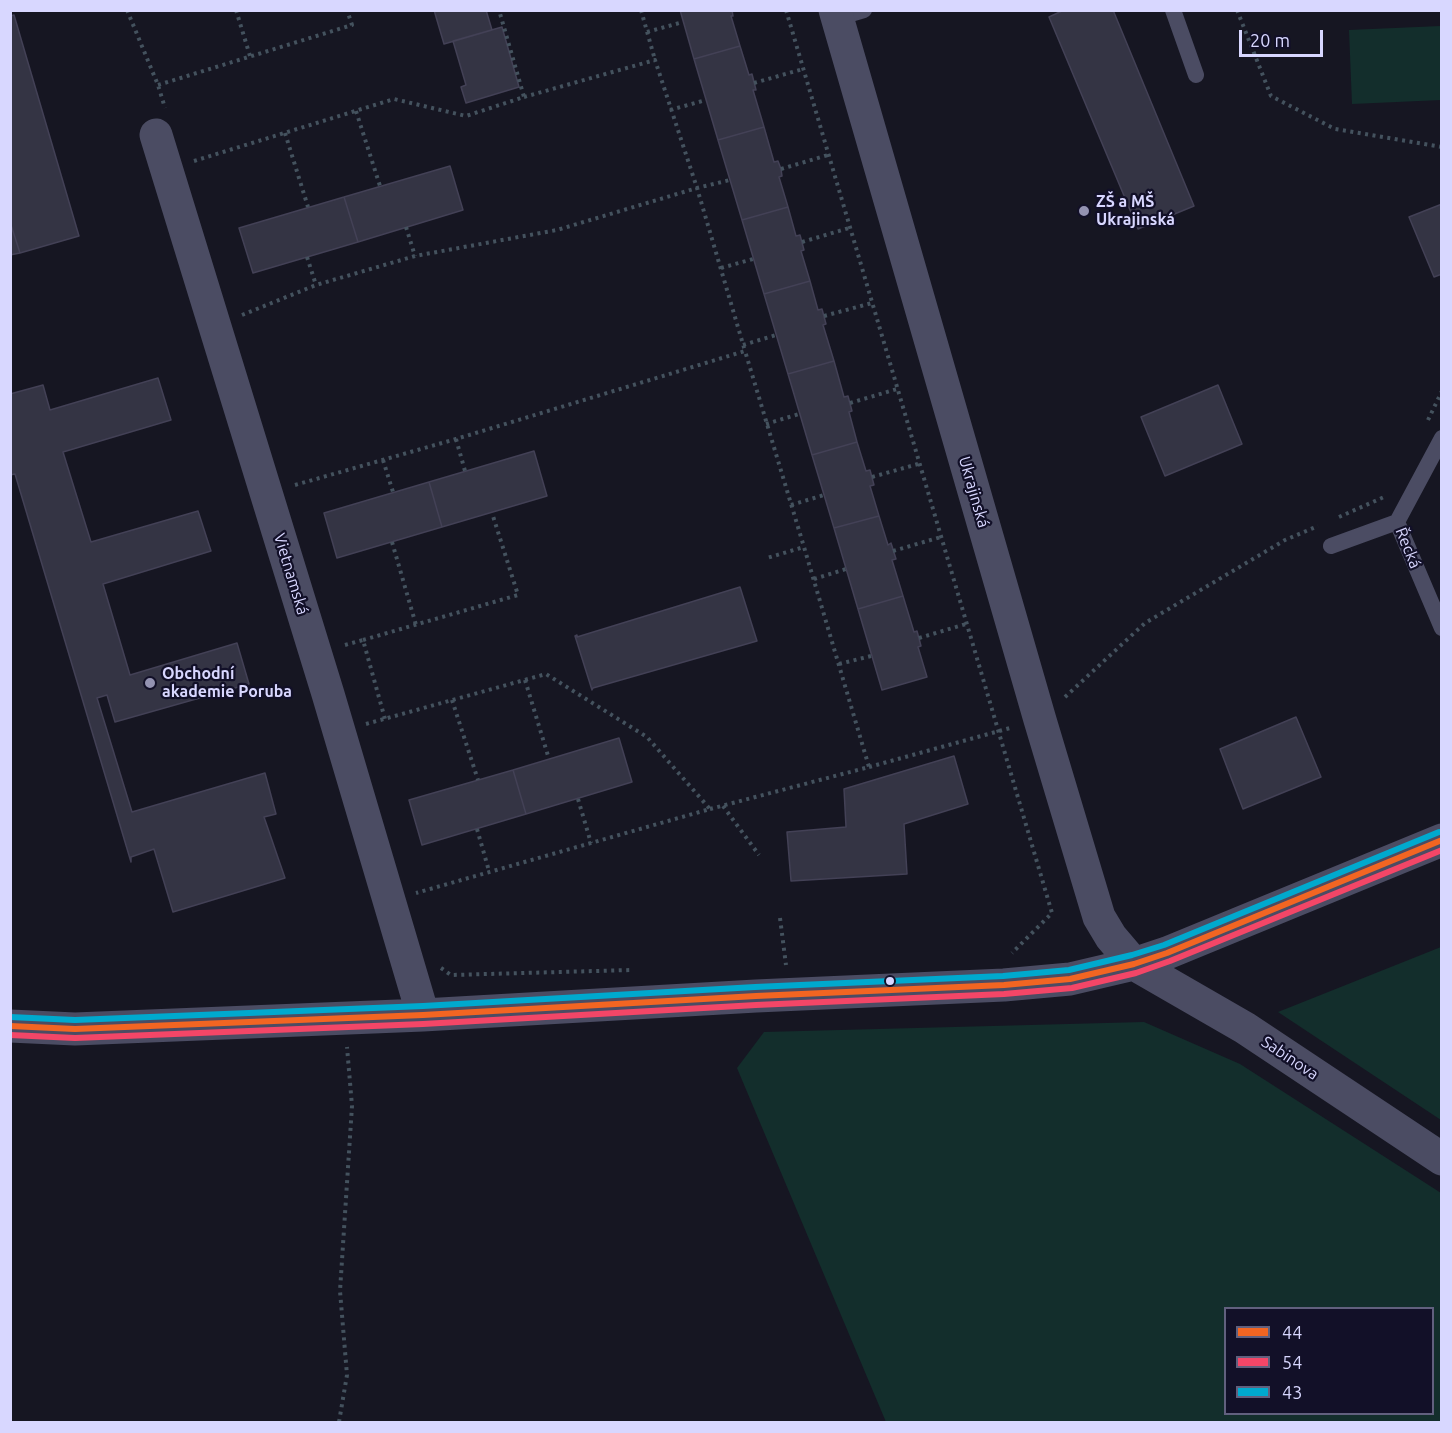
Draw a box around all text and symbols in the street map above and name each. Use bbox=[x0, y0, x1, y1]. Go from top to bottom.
scale bar bbox=[1242, 18, 1326, 56]
text: 20 m bbox=[1250, 30, 1290, 50]
place label: ZŠ a MŠ Ukrajinská bbox=[1096, 192, 1175, 230]
marker: ZŠ a MŠ Ukrajinská bbox=[1077, 204, 1091, 218]
street label: Ukrajinská bbox=[955, 454, 993, 530]
street label: Řecká bbox=[1391, 525, 1425, 571]
street label: Vietnamská bbox=[270, 531, 312, 617]
place label: Obchodní akademie Poruba bbox=[162, 664, 292, 702]
marker: Obchodní akademie Poruba bbox=[143, 676, 157, 690]
unlabelled marker bbox=[884, 975, 896, 987]
street label: Sabinova bbox=[1258, 1032, 1322, 1084]
legend bbox=[1224, 1307, 1434, 1415]
text: 44 bbox=[1282, 1322, 1302, 1342]
text: 54 bbox=[1282, 1352, 1302, 1372]
text: 43 bbox=[1282, 1382, 1302, 1402]

